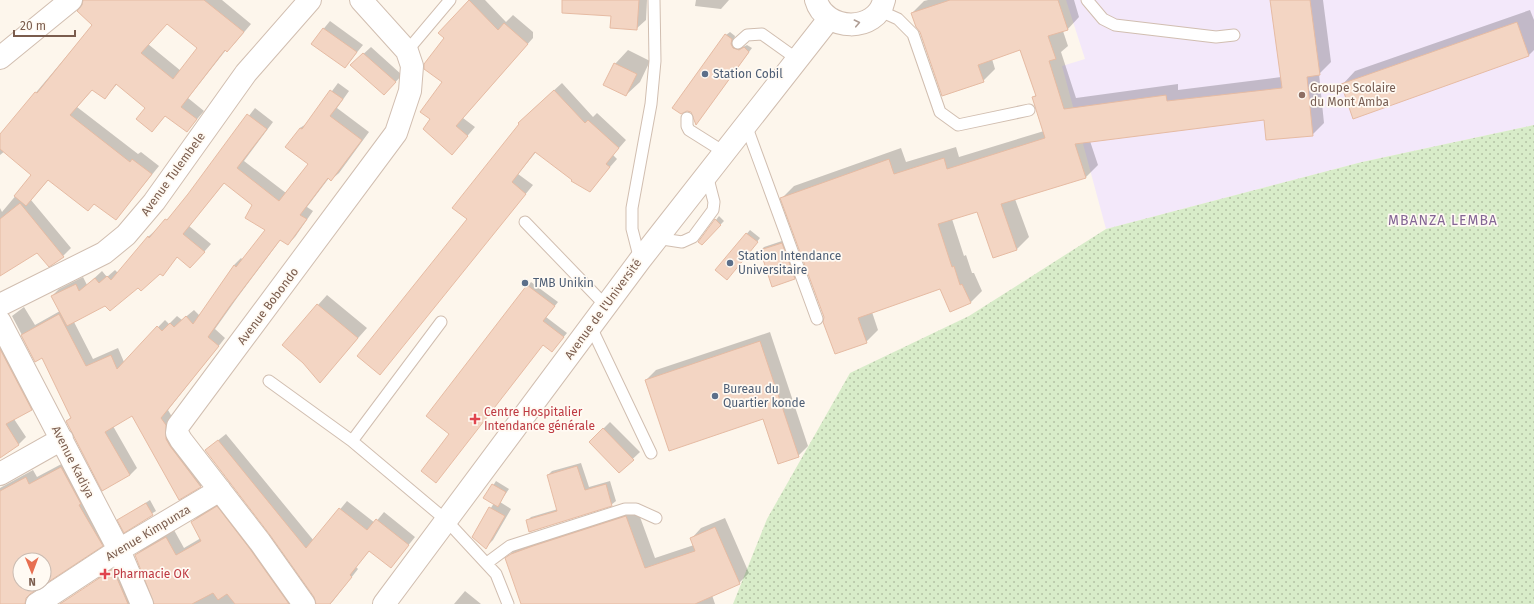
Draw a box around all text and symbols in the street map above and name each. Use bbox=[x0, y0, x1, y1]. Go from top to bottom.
scale bar bbox=[14, 12, 75, 38]
text: 20 m bbox=[20, 19, 46, 33]
one-way arrow bbox=[854, 20, 860, 28]
place label: Station Cobil bbox=[713, 67, 783, 81]
marker: Station Cobil bbox=[700, 69, 710, 79]
place label: Groupe Scolaire du Mont Amba bbox=[1310, 81, 1396, 109]
marker: Groupe Scolaire du Mont Amba bbox=[1297, 90, 1307, 100]
street label: Avenue Tulembele bbox=[138, 130, 208, 218]
district label: MBANZA LEMBA bbox=[1388, 212, 1498, 229]
place label: Station Intendance Universitaire bbox=[738, 249, 841, 277]
street label: Avenue de l'Université bbox=[562, 256, 644, 362]
marker: Station Intendance Universitaire bbox=[725, 258, 735, 268]
street label: Avenue Bobondo bbox=[235, 265, 301, 347]
place label: TMB Unikin bbox=[533, 276, 594, 290]
marker: TMB Unikin bbox=[520, 278, 530, 288]
place label: Bureau du Quartier konde bbox=[723, 382, 805, 410]
marker: Bureau du Quartier konde bbox=[710, 391, 720, 401]
place label: Centre Hospitalier Intendance générale bbox=[484, 405, 595, 433]
marker: Centre Hospitalier Intendance générale bbox=[469, 413, 481, 425]
street label: Avenue Kadiya bbox=[49, 423, 97, 501]
street label: Avenue Kimpunza bbox=[103, 502, 193, 564]
north arrow bbox=[12, 552, 52, 592]
place label: Pharmacie OK bbox=[113, 567, 190, 581]
marker: Pharmacie OK bbox=[100, 569, 110, 579]
text: N bbox=[28, 575, 36, 588]

